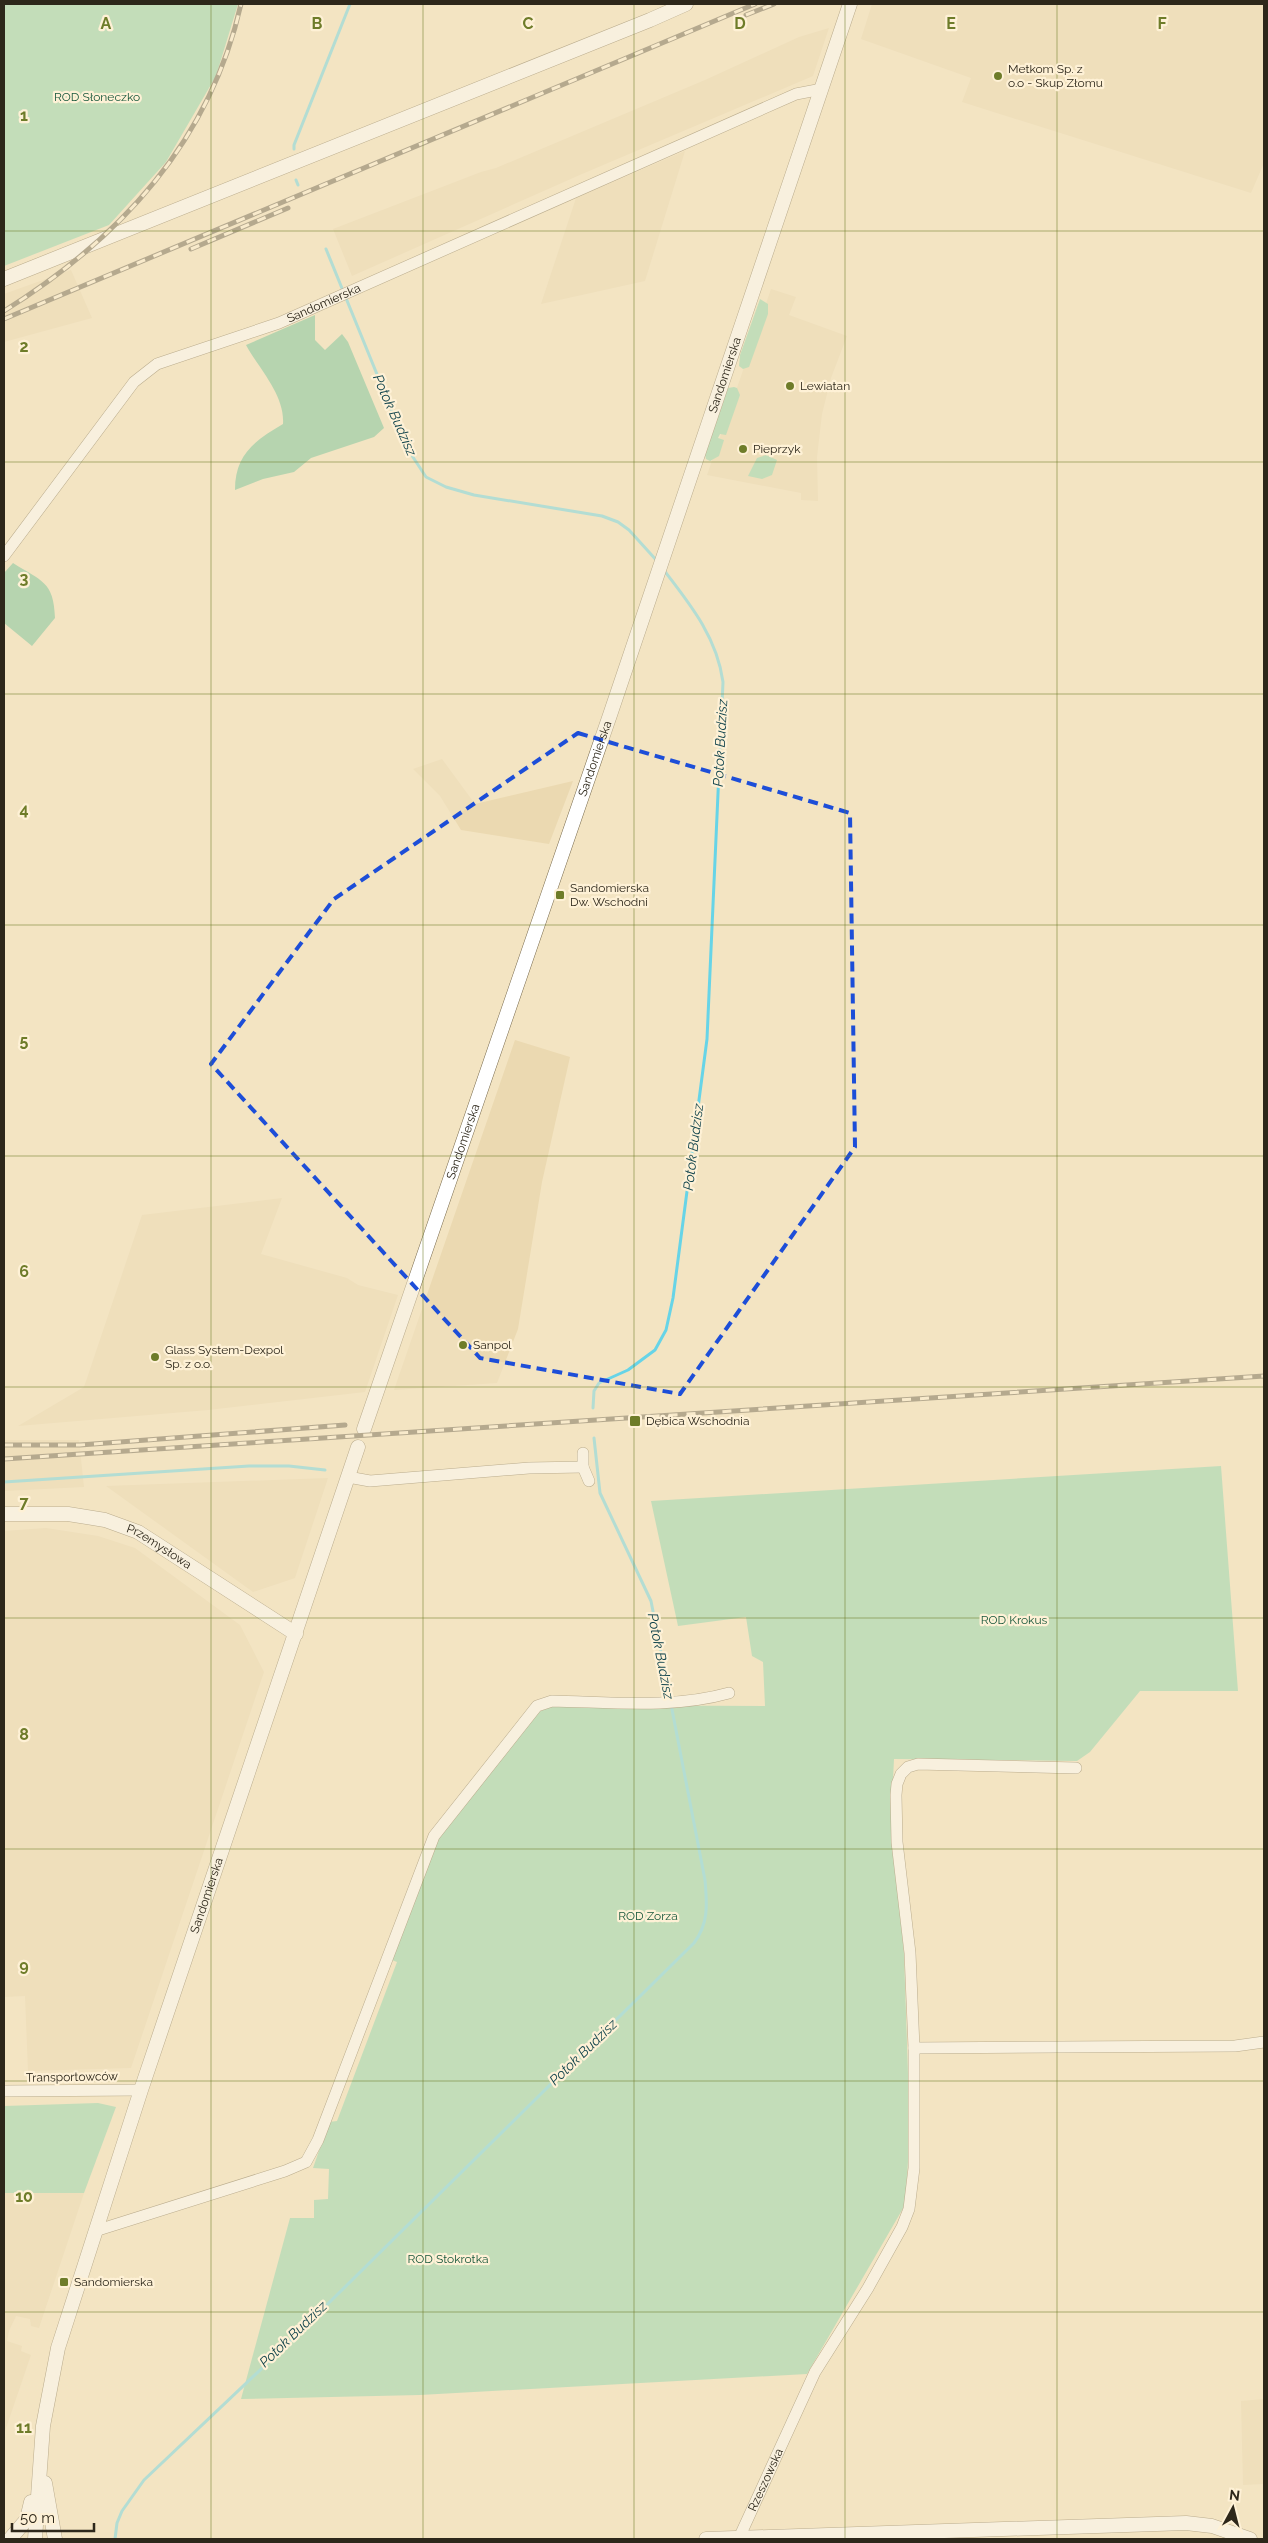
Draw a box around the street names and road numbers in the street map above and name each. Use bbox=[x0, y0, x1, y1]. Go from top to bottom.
street label: Sandomierska bbox=[285, 281, 363, 326]
street label: Sandomierska bbox=[705, 335, 744, 415]
street label: Sandomierska bbox=[575, 719, 614, 798]
street label: Sandomierska bbox=[444, 1102, 483, 1181]
street label: Przemysłowa bbox=[125, 1521, 194, 1572]
street label: Sandomierska bbox=[187, 1856, 226, 1935]
street label: Transportowców bbox=[26, 2069, 118, 2085]
street label: Rzeszowska bbox=[745, 2446, 786, 2513]

